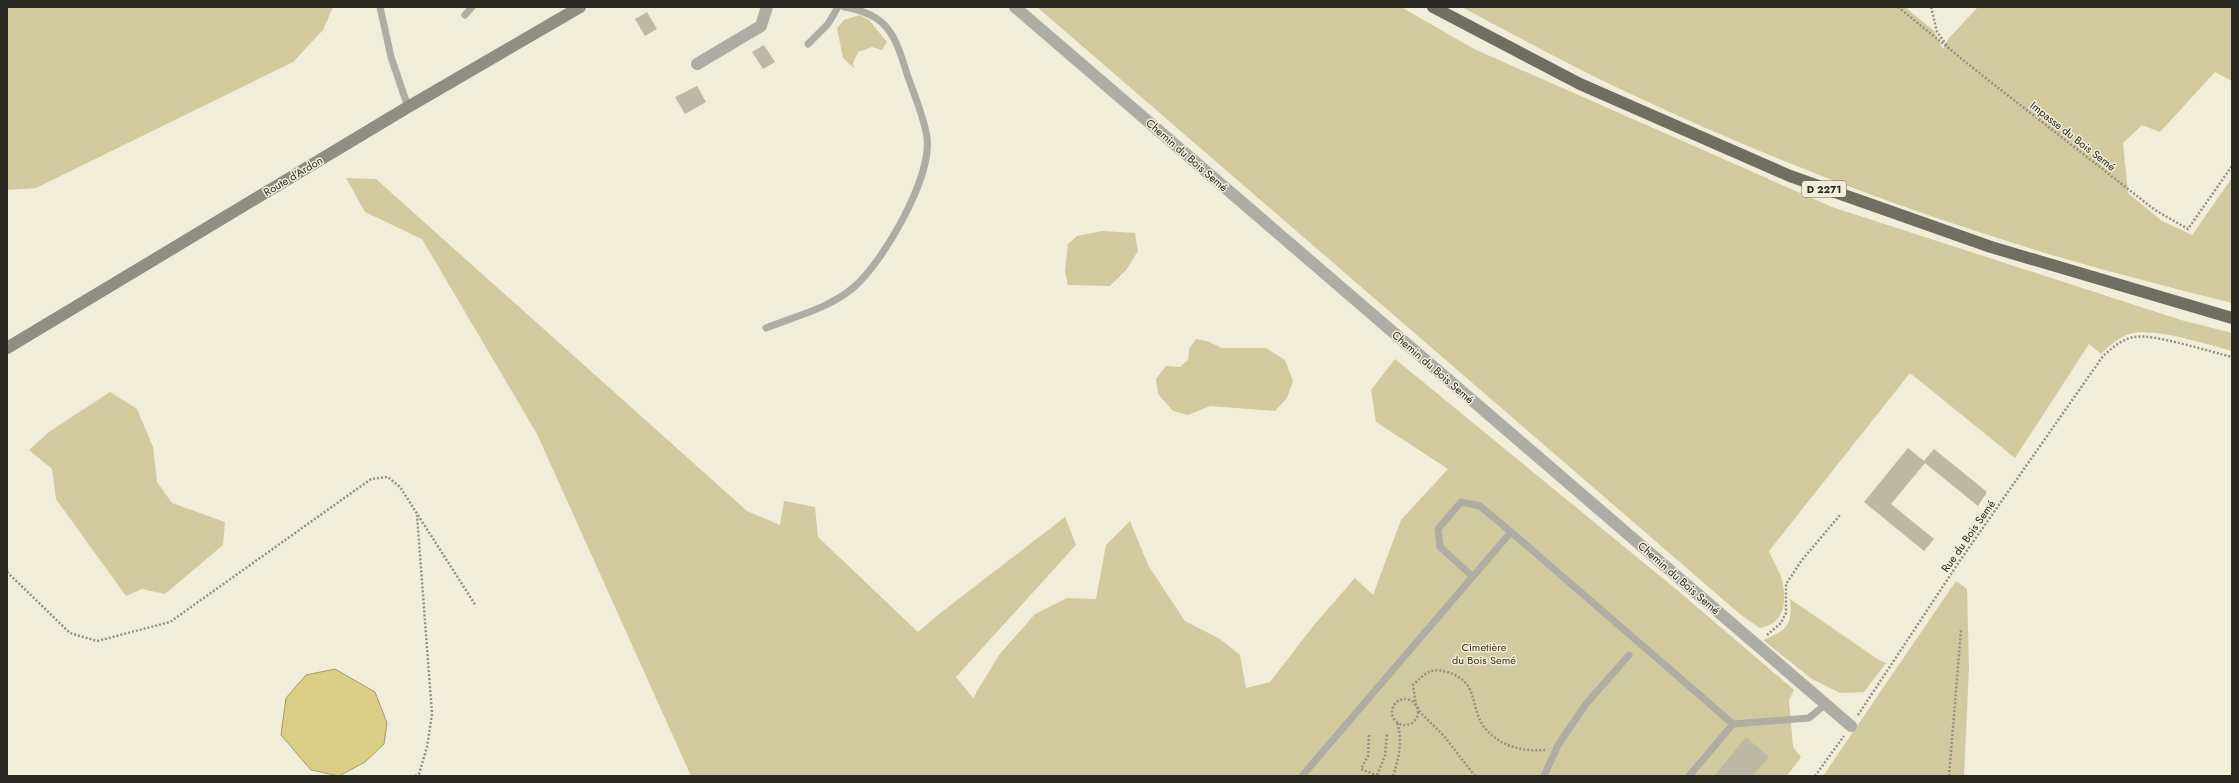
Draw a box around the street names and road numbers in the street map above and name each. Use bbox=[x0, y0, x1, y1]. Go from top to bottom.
street label: Impasse du Bois Semé bbox=[2027, 97, 2119, 175]
street label: Chemin du Bois Semé bbox=[1143, 115, 1232, 195]
street label: Route d'Ardon bbox=[260, 152, 326, 200]
road number: D 2271 bbox=[1802, 181, 1846, 197]
street label: Chemin du Bois Semé bbox=[1389, 327, 1478, 407]
street label: Rue du Bois Semé bbox=[1937, 496, 1999, 575]
street label: Chemin du Bois Semé bbox=[1635, 538, 1724, 618]

